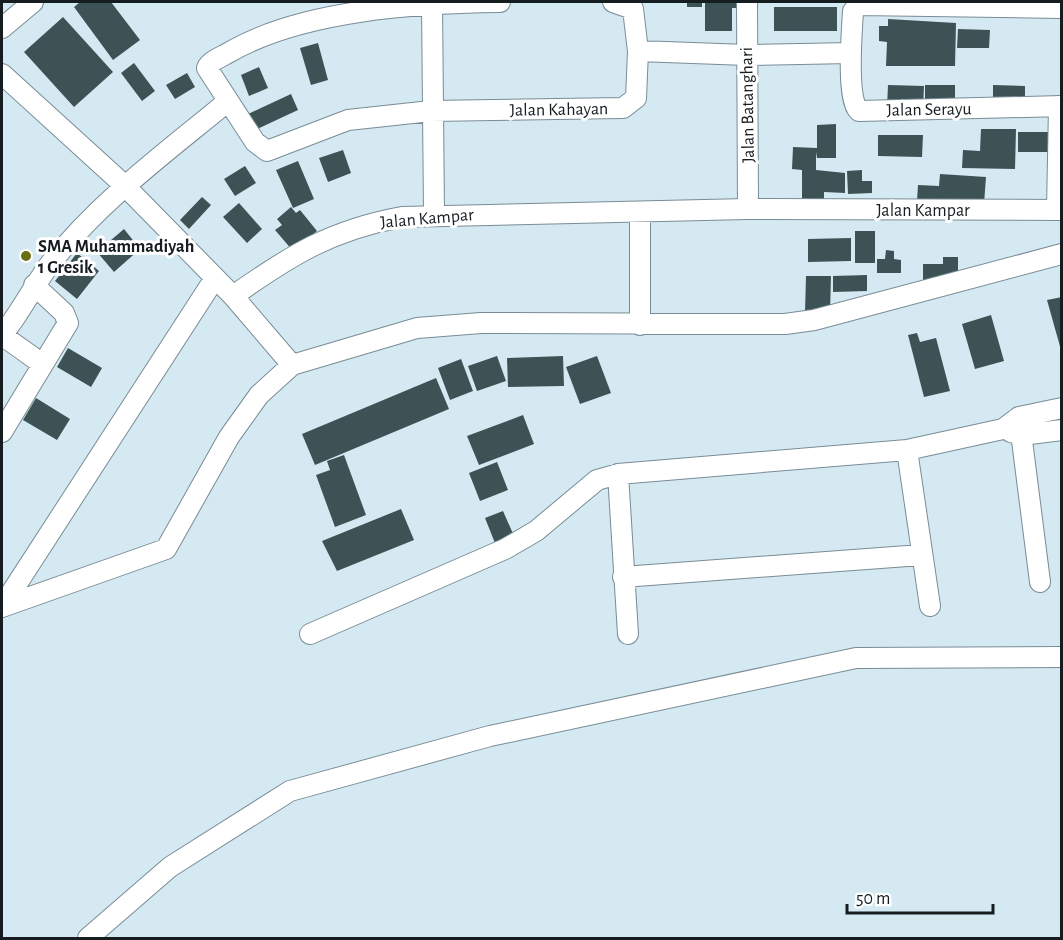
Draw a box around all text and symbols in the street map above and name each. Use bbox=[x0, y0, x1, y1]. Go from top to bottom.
street label: Jalan Batanghari bbox=[738, 47, 758, 163]
street label: Jalan Kahayan bbox=[510, 100, 608, 120]
street label: Jalan Serayu bbox=[886, 100, 972, 120]
street label: Jalan Kampar bbox=[876, 202, 970, 220]
street label: Jalan Kampar bbox=[380, 206, 475, 232]
place label: SMA Muhammadiyah 1 Gresik bbox=[38, 238, 194, 277]
marker: SMA Muhammadiyah 1 Gresik bbox=[19, 249, 33, 263]
scale bar bbox=[847, 877, 992, 915]
text: 50 m bbox=[856, 890, 890, 908]

